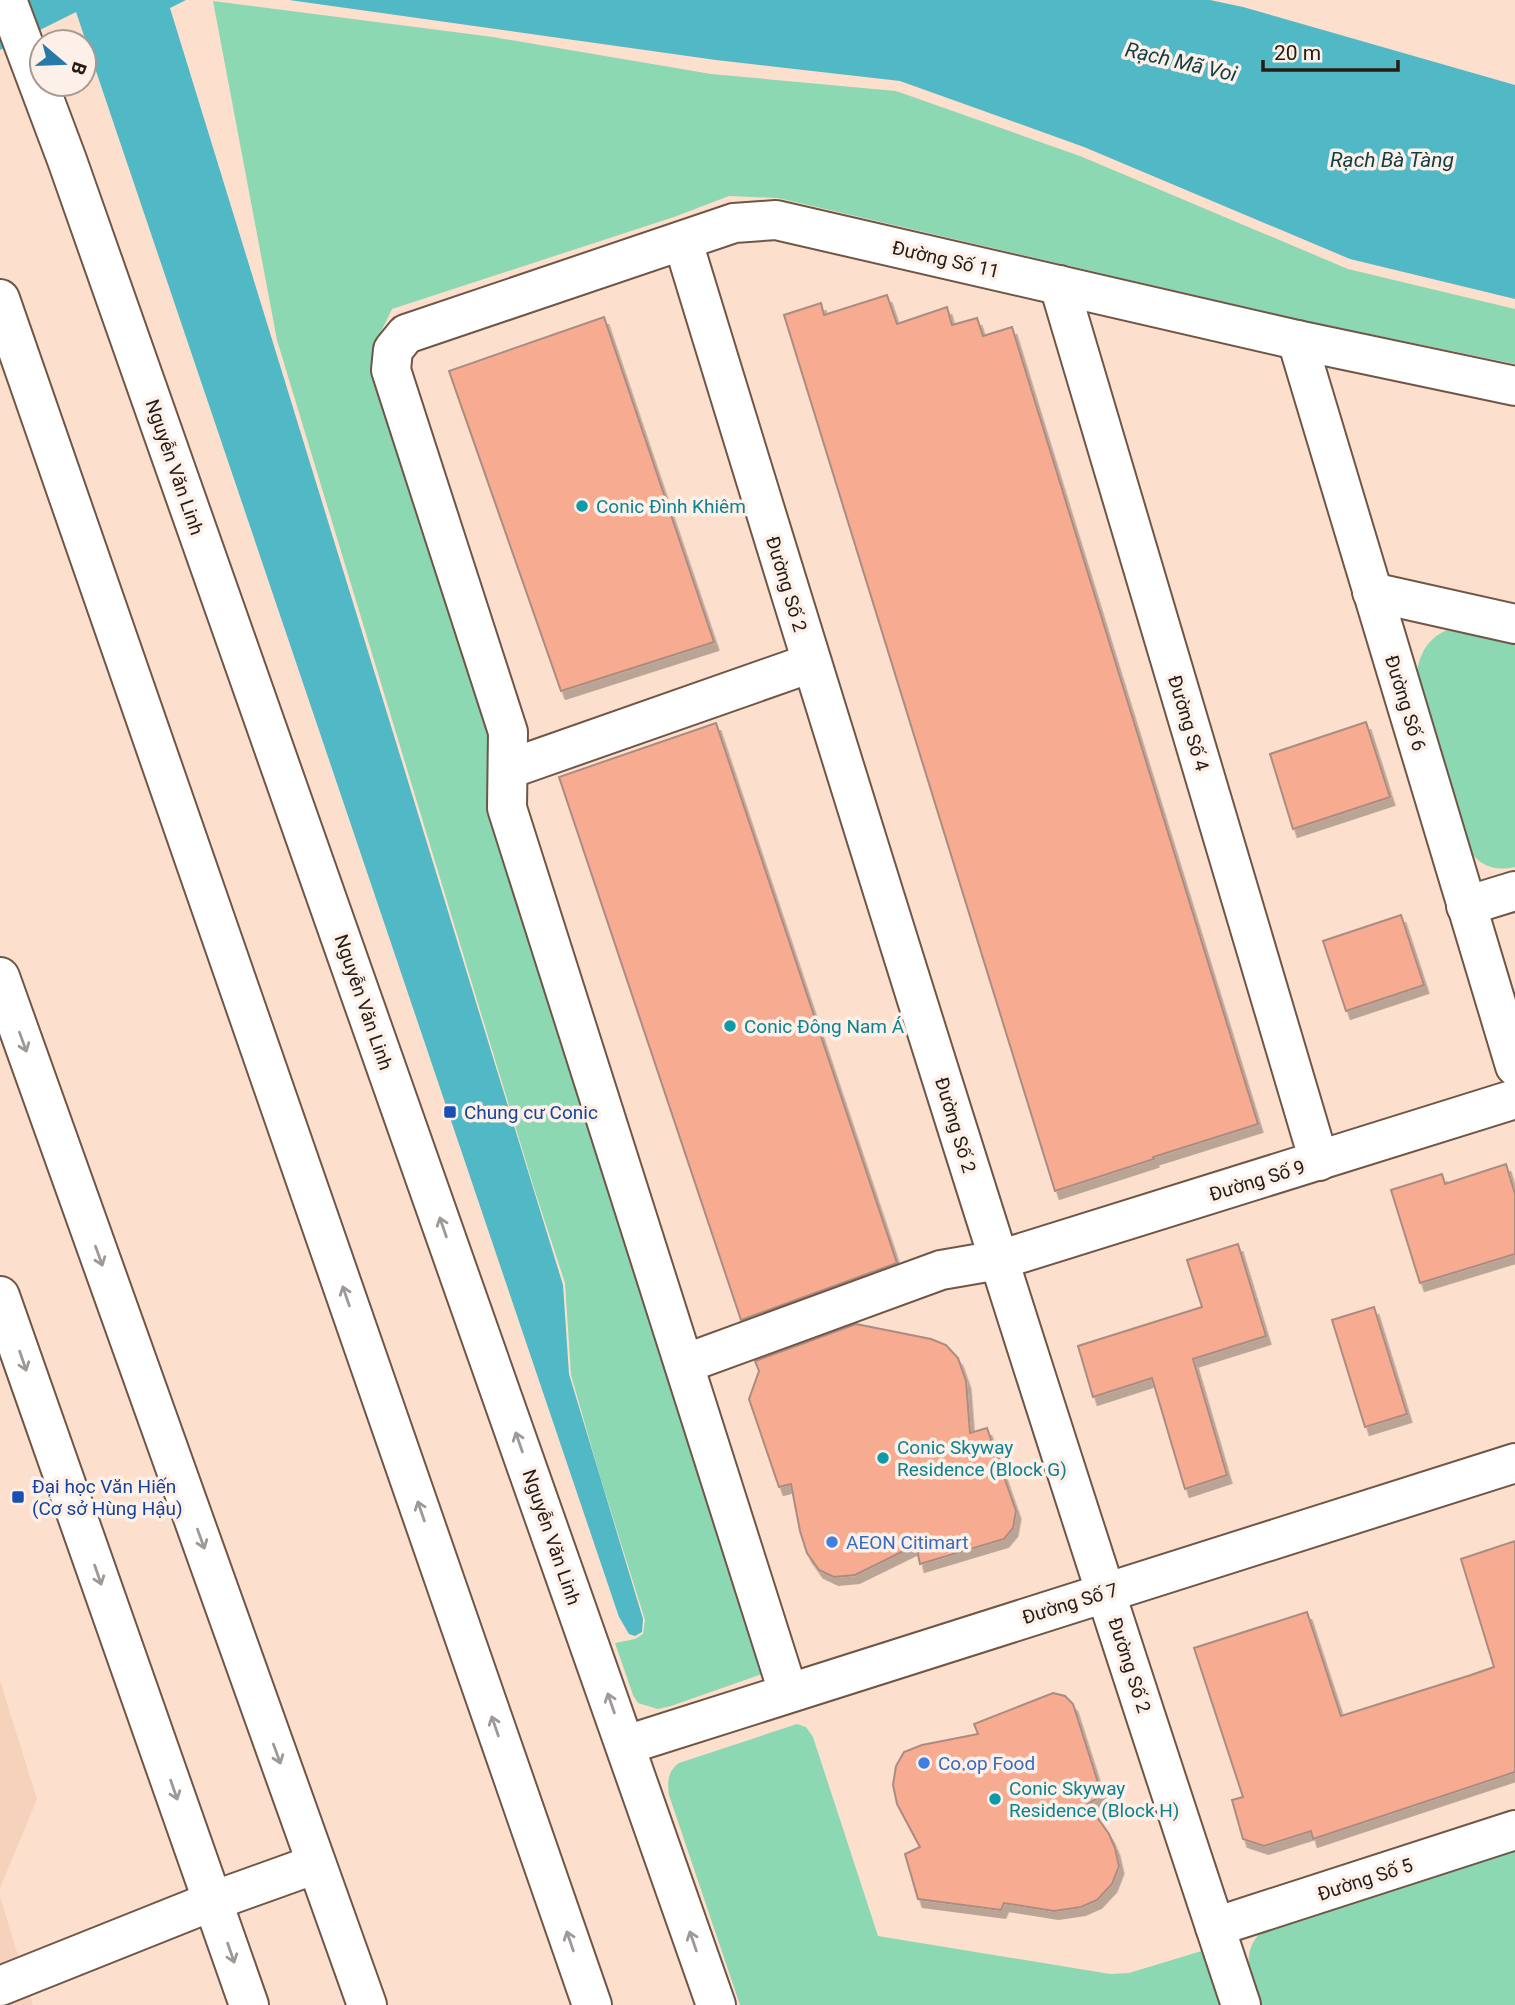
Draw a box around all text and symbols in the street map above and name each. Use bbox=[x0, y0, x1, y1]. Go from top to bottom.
north arrow bbox=[28, 28, 98, 98]
scale bar bbox=[1263, 28, 1398, 72]
water label: Rạch Mã Voi bbox=[1123, 38, 1239, 86]
text: 20 m bbox=[1274, 41, 1321, 65]
text: B bbox=[66, 59, 91, 78]
water label: Rạch Bà Tàng bbox=[1330, 148, 1454, 172]
street label: Đường Số 11 bbox=[890, 236, 1002, 283]
street label: Nguyễn Văn Linh bbox=[141, 396, 208, 538]
place label: Conic Đình Khiêm bbox=[596, 495, 746, 518]
marker: Conic Đình Khiêm bbox=[574, 498, 590, 514]
street label: Đường Số 2 bbox=[761, 534, 812, 635]
street label: Đường Số 6 bbox=[1380, 653, 1431, 754]
street label: Đường Số 4 bbox=[1163, 673, 1214, 774]
street label: Nguyễn Văn Linh bbox=[330, 931, 397, 1073]
place label: Conic Đông Nam Á bbox=[744, 1015, 905, 1038]
marker: Conic Đông Nam Á bbox=[722, 1018, 738, 1034]
one-way arrow bbox=[18, 1030, 30, 1052]
street label: Đường Số 2 bbox=[930, 1075, 981, 1176]
place label: Chung cư Conic bbox=[464, 1101, 598, 1124]
marker: Chung cư Conic bbox=[442, 1104, 458, 1120]
street label: Đường Số 9 bbox=[1207, 1155, 1308, 1206]
one-way arrow bbox=[436, 1217, 448, 1239]
one-way arrow bbox=[94, 1244, 106, 1266]
one-way arrow bbox=[339, 1285, 351, 1307]
one-way arrow bbox=[18, 1349, 30, 1371]
one-way arrow bbox=[512, 1431, 524, 1453]
place label: Conic Skyway Residence (Block G) bbox=[897, 1436, 1067, 1481]
marker: Conic Skyway Residence (Block G) bbox=[875, 1450, 891, 1466]
street label: Nguyễn Văn Linh bbox=[518, 1466, 585, 1608]
place label: Đại học Văn Hiến (Cơ sở Hùng Hậu) bbox=[32, 1475, 183, 1520]
marker: Đại học Văn Hiến (Cơ sở Hùng Hậu) bbox=[10, 1489, 26, 1505]
one-way arrow bbox=[414, 1500, 426, 1522]
one-way arrow bbox=[195, 1528, 208, 1550]
place label: AEON Citimart bbox=[846, 1531, 968, 1554]
marker: AEON Citimart bbox=[824, 1534, 840, 1550]
one-way arrow bbox=[93, 1564, 105, 1586]
street label: Đường Số 7 bbox=[1020, 1578, 1121, 1629]
street label: Đường Số 2 bbox=[1103, 1615, 1156, 1716]
one-way arrow bbox=[604, 1692, 616, 1714]
one-way arrow bbox=[488, 1715, 500, 1737]
one-way arrow bbox=[272, 1742, 284, 1764]
place label: Co.op Food bbox=[938, 1752, 1035, 1775]
marker: Co.op Food bbox=[916, 1755, 932, 1771]
place label: Conic Skyway Residence (Block H) bbox=[1009, 1777, 1179, 1822]
one-way arrow bbox=[168, 1779, 181, 1801]
marker: Conic Skyway Residence (Block H) bbox=[987, 1791, 1003, 1807]
street label: Đường Số 5 bbox=[1315, 1853, 1416, 1906]
one-way arrow bbox=[563, 1930, 575, 1952]
one-way arrow bbox=[686, 1930, 699, 1952]
one-way arrow bbox=[226, 1941, 238, 1963]

